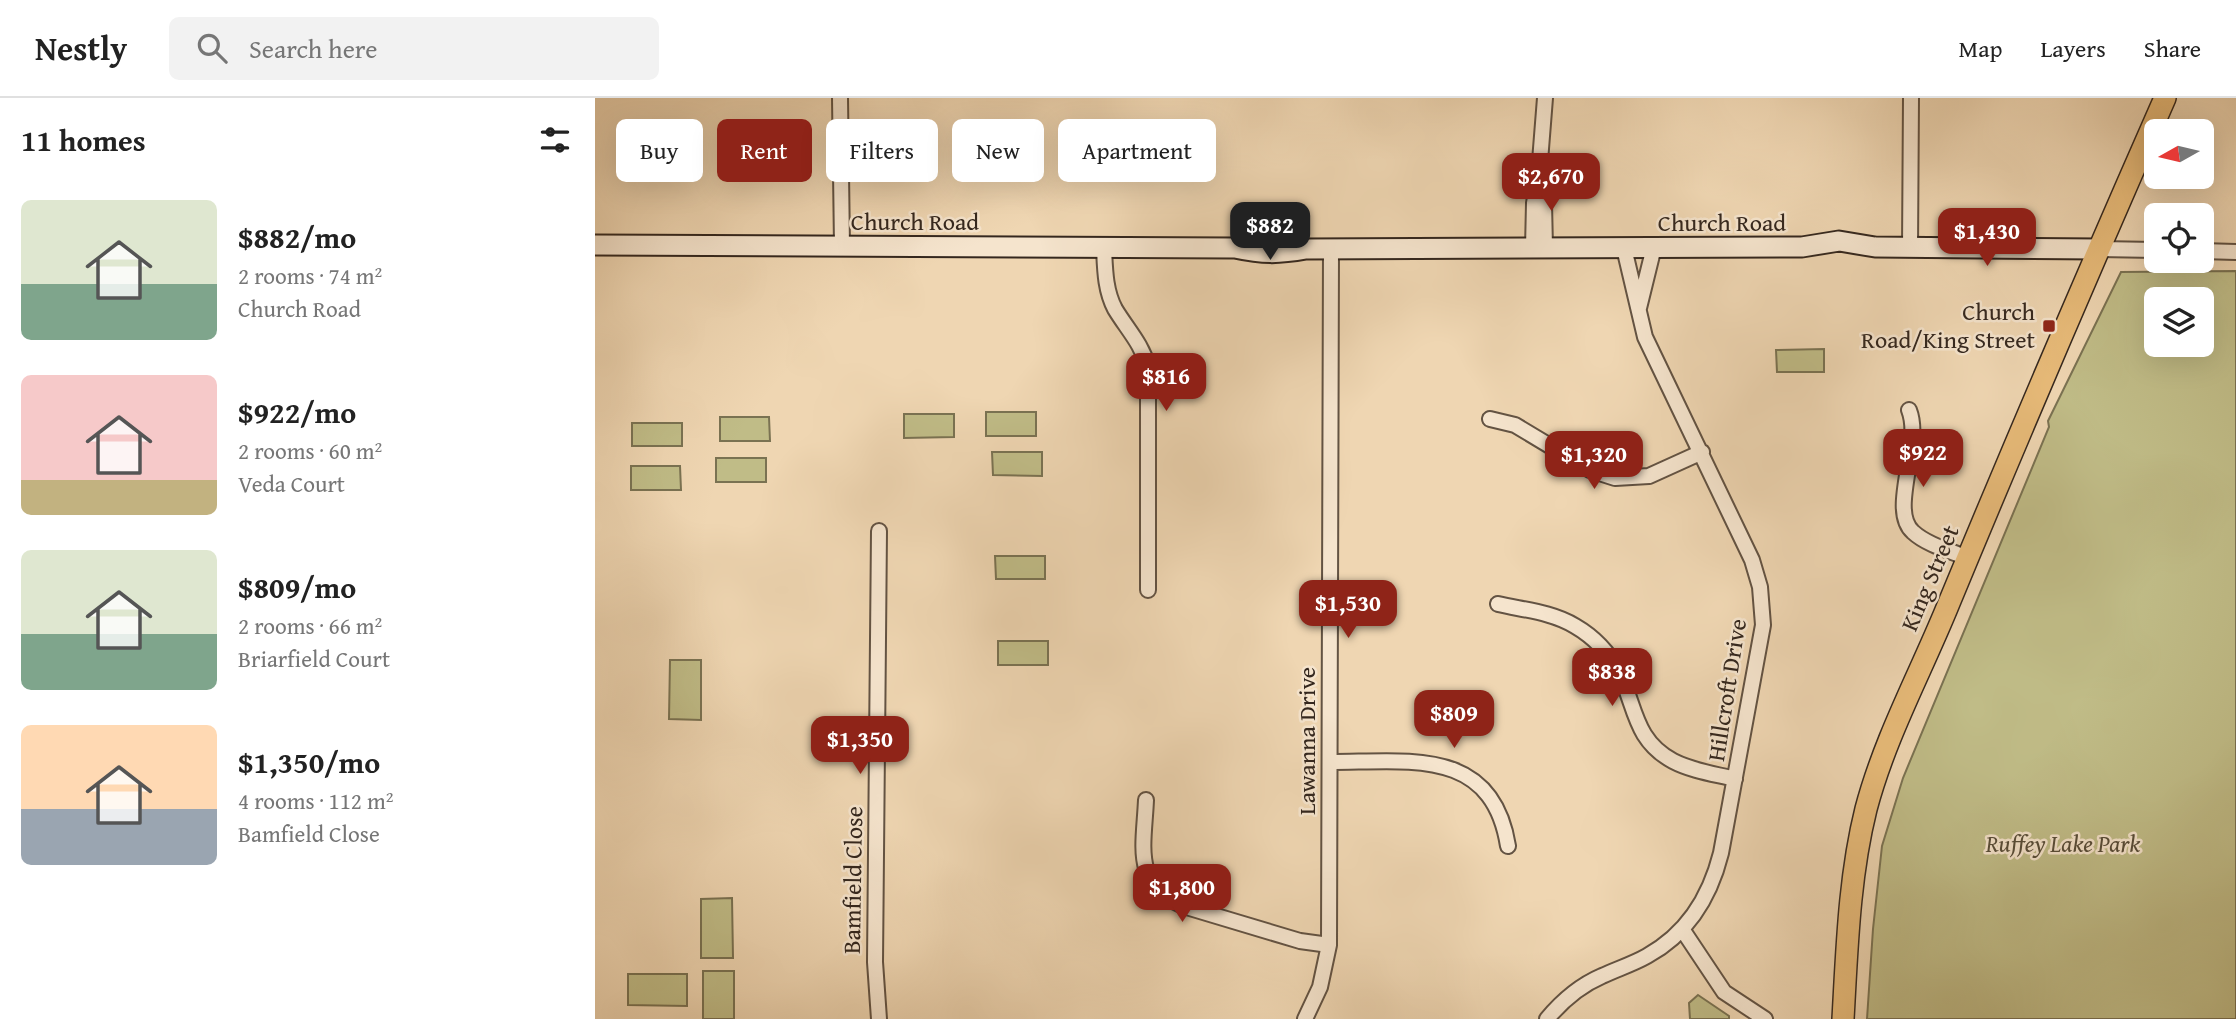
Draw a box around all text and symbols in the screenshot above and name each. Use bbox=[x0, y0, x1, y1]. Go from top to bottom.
search box bbox=[169, 17, 659, 80]
text: Nestly bbox=[35, 24, 127, 72]
icon: search bbox=[193, 29, 231, 67]
text: Search here bbox=[249, 29, 377, 68]
text: Map bbox=[1959, 31, 2002, 66]
text: Layers bbox=[2040, 31, 2106, 66]
text: Share bbox=[2144, 31, 2201, 66]
text: 11 homes bbox=[21, 118, 146, 162]
chip: Buy bbox=[616, 119, 703, 182]
chip: Rent bbox=[717, 119, 812, 182]
chip: Filters bbox=[826, 119, 938, 182]
chip: New bbox=[952, 119, 1044, 182]
chip: Apartment bbox=[1058, 119, 1216, 182]
north arrow bbox=[2144, 119, 2214, 189]
map controls bbox=[2144, 119, 2214, 357]
icon: filters bbox=[536, 121, 574, 159]
pin: $2,670 bbox=[1494, 153, 1608, 213]
text: $2,670 bbox=[1518, 159, 1584, 192]
pin: $882 bbox=[1229, 202, 1311, 262]
button: locate bbox=[2144, 203, 2214, 273]
street label: Church Road bbox=[851, 204, 979, 239]
street label: Church Road bbox=[1658, 205, 1786, 240]
text: $882 bbox=[1246, 208, 1294, 241]
pin: $1,430 bbox=[1930, 208, 2044, 268]
text: $1,430 bbox=[1954, 214, 2020, 247]
text: $882/mo bbox=[238, 215, 356, 259]
icon: home bbox=[77, 228, 161, 312]
text: 2 rooms · 74 m² bbox=[238, 259, 382, 292]
button: layers bbox=[2144, 287, 2214, 357]
text: Church Road bbox=[238, 292, 361, 325]
place label: Church Road/King Street bbox=[1861, 294, 2036, 357]
marker: Church Road/King Street bbox=[2041, 318, 2057, 334]
pin: $816 bbox=[1125, 354, 1207, 413]
text: $816 bbox=[1142, 359, 1190, 392]
text: $922/mo bbox=[238, 390, 356, 434]
icon: home bbox=[77, 403, 161, 487]
pin: $922 bbox=[1882, 430, 1964, 489]
pin: $1,320 bbox=[1537, 432, 1651, 491]
text: 2 rooms · 60 m² bbox=[238, 434, 382, 467]
text: $922 bbox=[1899, 435, 1947, 468]
text: $1,320 bbox=[1561, 437, 1627, 470]
text: Veda Court bbox=[238, 467, 345, 500]
street label: King Street bbox=[1891, 519, 1968, 636]
text: $809/mo bbox=[238, 565, 356, 609]
icon: home bbox=[77, 578, 161, 662]
pin: $1,530 bbox=[1291, 580, 1405, 640]
text: $1,530 bbox=[1315, 586, 1381, 619]
text: 2 rooms · 66 m² bbox=[238, 609, 382, 642]
street label: Hillcroft Drive bbox=[1698, 616, 1755, 764]
text: Briarfield Court bbox=[238, 642, 390, 675]
pin: $838 bbox=[1571, 648, 1653, 708]
text: $838 bbox=[1588, 654, 1636, 687]
street label: Lawanna Drive bbox=[1289, 667, 1324, 815]
pin: $809 bbox=[1413, 690, 1495, 750]
text: $809 bbox=[1430, 696, 1478, 729]
pin: $1,350 bbox=[803, 716, 917, 776]
text: $1,350 bbox=[827, 722, 893, 755]
text: $1,350/mo bbox=[238, 740, 380, 784]
icon: home bbox=[77, 753, 161, 837]
text: 4 rooms · 112 m² bbox=[238, 784, 393, 817]
street label: Bamfield Close bbox=[834, 806, 871, 954]
text: Bamfield Close bbox=[238, 817, 380, 850]
park label: Ruffey Lake Park bbox=[1985, 826, 2140, 861]
pin: $1,800 bbox=[1125, 864, 1239, 924]
text: $1,800 bbox=[1149, 870, 1215, 903]

